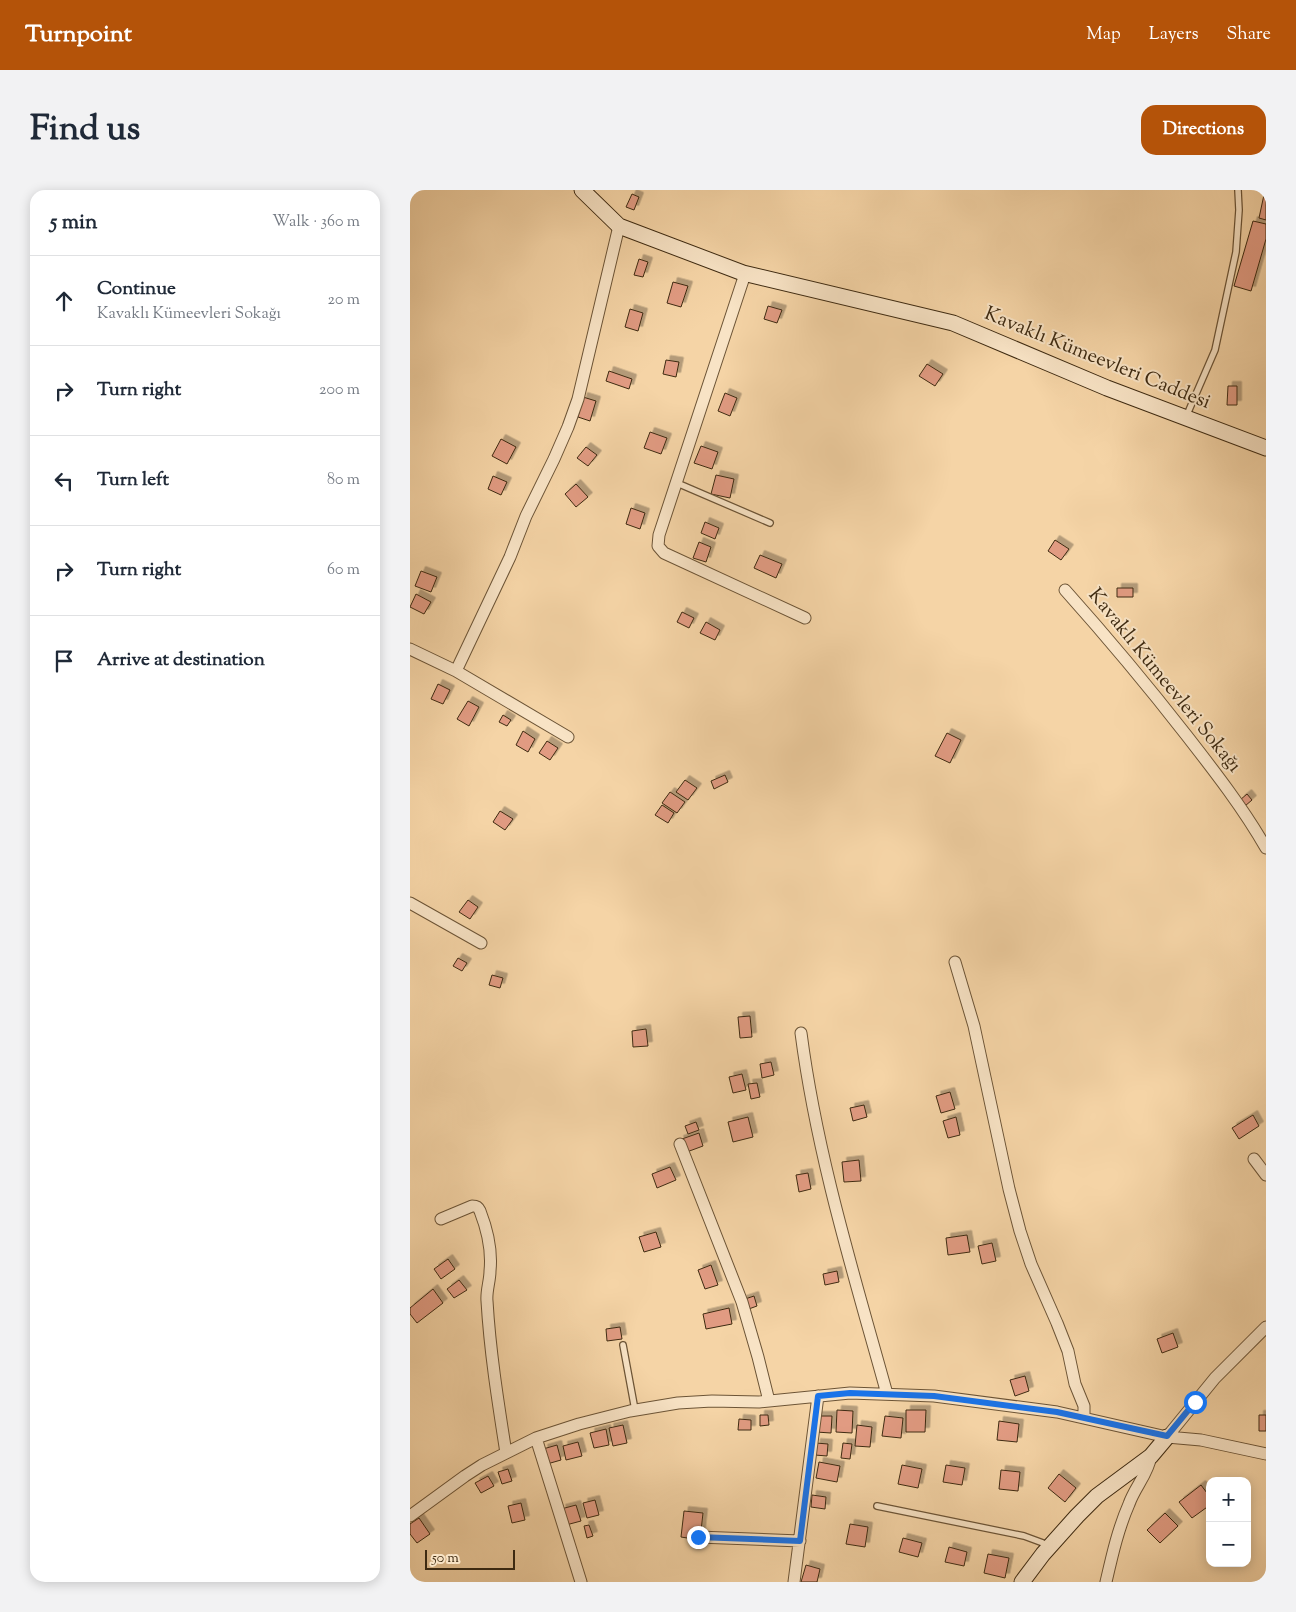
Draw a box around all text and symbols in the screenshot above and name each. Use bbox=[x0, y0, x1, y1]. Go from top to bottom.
text: Turnpoint bbox=[25, 18, 132, 52]
text: Map bbox=[1086, 22, 1121, 48]
text: Layers bbox=[1149, 22, 1199, 48]
text: Share bbox=[1227, 22, 1271, 48]
text: Find us bbox=[30, 105, 140, 156]
button: Directions bbox=[1141, 105, 1266, 155]
text: 5 min bbox=[50, 208, 97, 238]
text: Walk · 360 m bbox=[272, 211, 360, 234]
text: Continue bbox=[97, 276, 176, 303]
icon: ahead bbox=[50, 287, 78, 315]
text: 20 m bbox=[327, 289, 360, 312]
street label: Kavaklı Kümeevleri Caddesi bbox=[979, 300, 1215, 418]
text: Kavaklı Kümeevleri Sokağı bbox=[97, 303, 281, 326]
icon: right bbox=[50, 377, 78, 405]
text: Turn right bbox=[97, 377, 181, 404]
text: 200 m bbox=[319, 379, 360, 402]
icon: left bbox=[50, 467, 78, 495]
text: Turn left bbox=[97, 467, 169, 494]
text: 80 m bbox=[327, 469, 360, 492]
icon: right bbox=[50, 557, 78, 585]
text: Turn right bbox=[97, 557, 181, 584]
text: 60 m bbox=[327, 559, 360, 582]
street label: Kavaklı Kümeevleri Sokağı bbox=[1080, 582, 1248, 780]
icon: arrive bbox=[50, 647, 78, 675]
text: Arrive at destination bbox=[97, 647, 265, 674]
route start bbox=[1184, 1391, 1207, 1414]
map controls bbox=[1206, 1477, 1251, 1567]
button: + bbox=[1206, 1477, 1251, 1522]
button: − bbox=[1206, 1522, 1251, 1567]
route end bbox=[687, 1526, 710, 1549]
scale bar bbox=[425, 1547, 515, 1570]
text: 50 m bbox=[432, 1549, 459, 1569]

